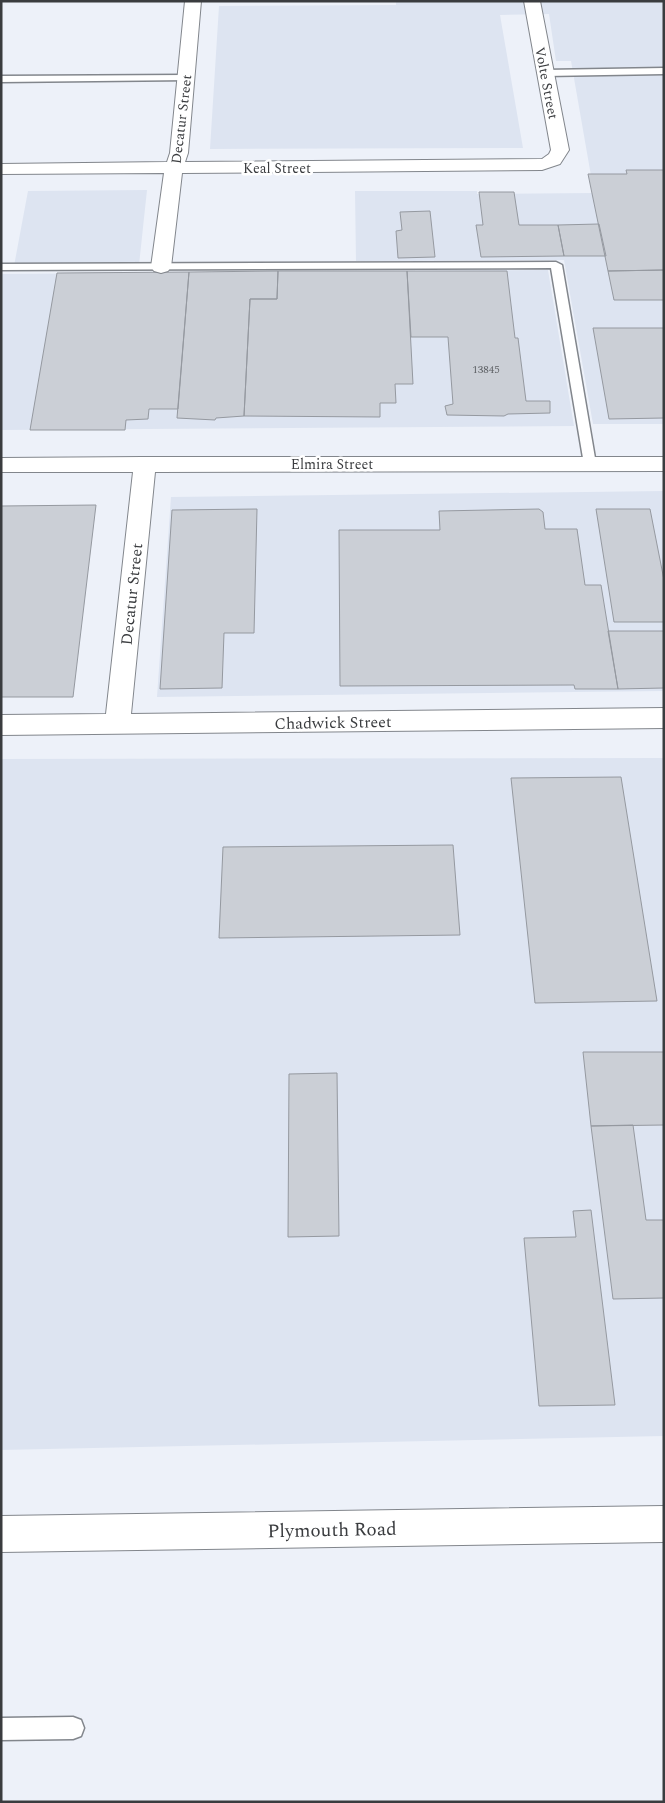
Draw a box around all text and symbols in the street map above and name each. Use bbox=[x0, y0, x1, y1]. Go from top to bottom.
street label: Volte Street bbox=[529, 45, 564, 121]
street label: Decatur Street bbox=[166, 73, 197, 165]
street label: Keal Street bbox=[243, 158, 311, 179]
house number: 13845 bbox=[472, 361, 500, 378]
street label: Elmira Street bbox=[291, 454, 373, 475]
street label: Decatur Street bbox=[115, 541, 149, 646]
street label: Chadwick Street bbox=[274, 710, 392, 736]
street label: Plymouth Road bbox=[267, 1515, 397, 1546]

